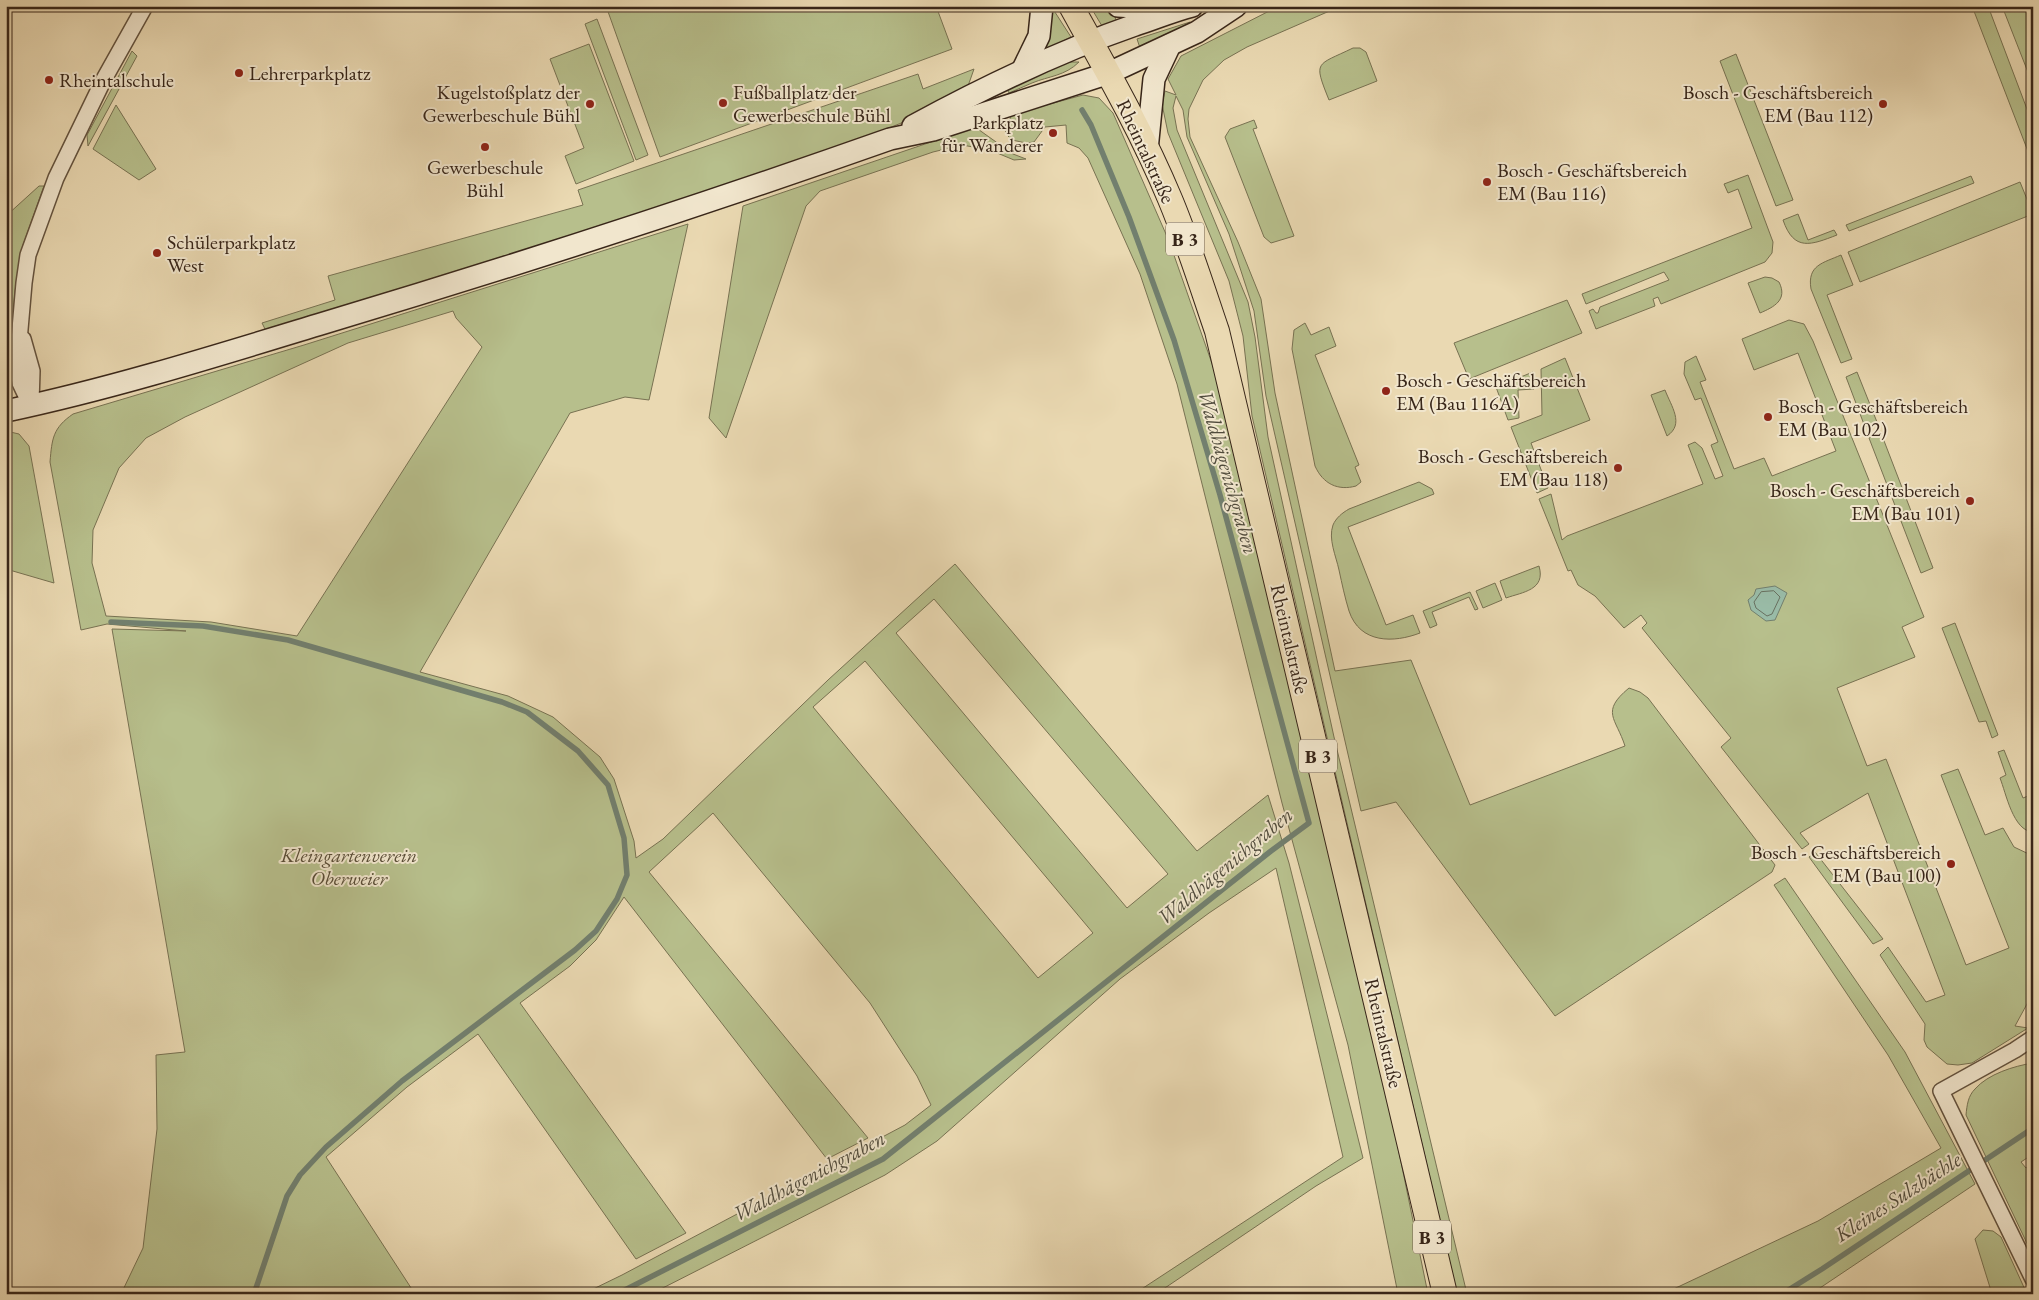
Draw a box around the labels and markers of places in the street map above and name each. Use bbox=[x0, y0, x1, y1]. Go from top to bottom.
place label: Lehrerparkplatz bbox=[249, 60, 371, 86]
place label: Rheintalschule bbox=[59, 67, 174, 93]
marker: Lehrerparkplatz bbox=[233, 67, 245, 79]
marker: Rheintalschule bbox=[43, 74, 55, 86]
place label: Kugelstoßplatz der Gewerbeschule Bühl bbox=[422, 79, 580, 128]
place label: Fußballplatz der Gewerbeschule Bühl bbox=[733, 79, 891, 128]
place label: Bosch - Geschäftsbereich EM (Bau 112) bbox=[1683, 79, 1873, 128]
marker: Fußballplatz der Gewerbeschule Bühl bbox=[717, 97, 729, 109]
marker: Kugelstoßplatz der Gewerbeschule Bühl bbox=[584, 98, 596, 110]
marker: Bosch - Geschäftsbereich EM (Bau 112) bbox=[1877, 98, 1889, 110]
place label: Parkplatz für Wanderer bbox=[941, 109, 1043, 158]
marker: Parkplatz für Wanderer bbox=[1047, 127, 1059, 139]
marker: Gewerbeschule Bühl bbox=[479, 141, 491, 153]
place label: Gewerbeschule Bühl bbox=[427, 154, 543, 203]
place label: Bosch - Geschäftsbereich EM (Bau 116) bbox=[1497, 157, 1687, 206]
marker: Bosch - Geschäftsbereich EM (Bau 116) bbox=[1481, 176, 1493, 188]
place label: Schülerparkplatz West bbox=[167, 229, 296, 278]
marker: Schülerparkplatz West bbox=[151, 247, 163, 259]
place label: Bosch - Geschäftsbereich EM (Bau 116A) bbox=[1396, 367, 1586, 416]
marker: Bosch - Geschäftsbereich EM (Bau 116A) bbox=[1380, 385, 1392, 397]
place label: Bosch - Geschäftsbereich EM (Bau 102) bbox=[1778, 393, 1968, 442]
marker: Bosch - Geschäftsbereich EM (Bau 102) bbox=[1762, 411, 1774, 423]
place label: Bosch - Geschäftsbereich EM (Bau 118) bbox=[1418, 443, 1608, 492]
marker: Bosch - Geschäftsbereich EM (Bau 118) bbox=[1612, 462, 1624, 474]
place label: Bosch - Geschäftsbereich EM (Bau 101) bbox=[1770, 477, 1960, 526]
marker: Bosch - Geschäftsbereich EM (Bau 101) bbox=[1964, 495, 1976, 507]
place label: Bosch - Geschäftsbereich EM (Bau 100) bbox=[1751, 839, 1941, 888]
marker: Bosch - Geschäftsbereich EM (Bau 100) bbox=[1945, 858, 1957, 870]

